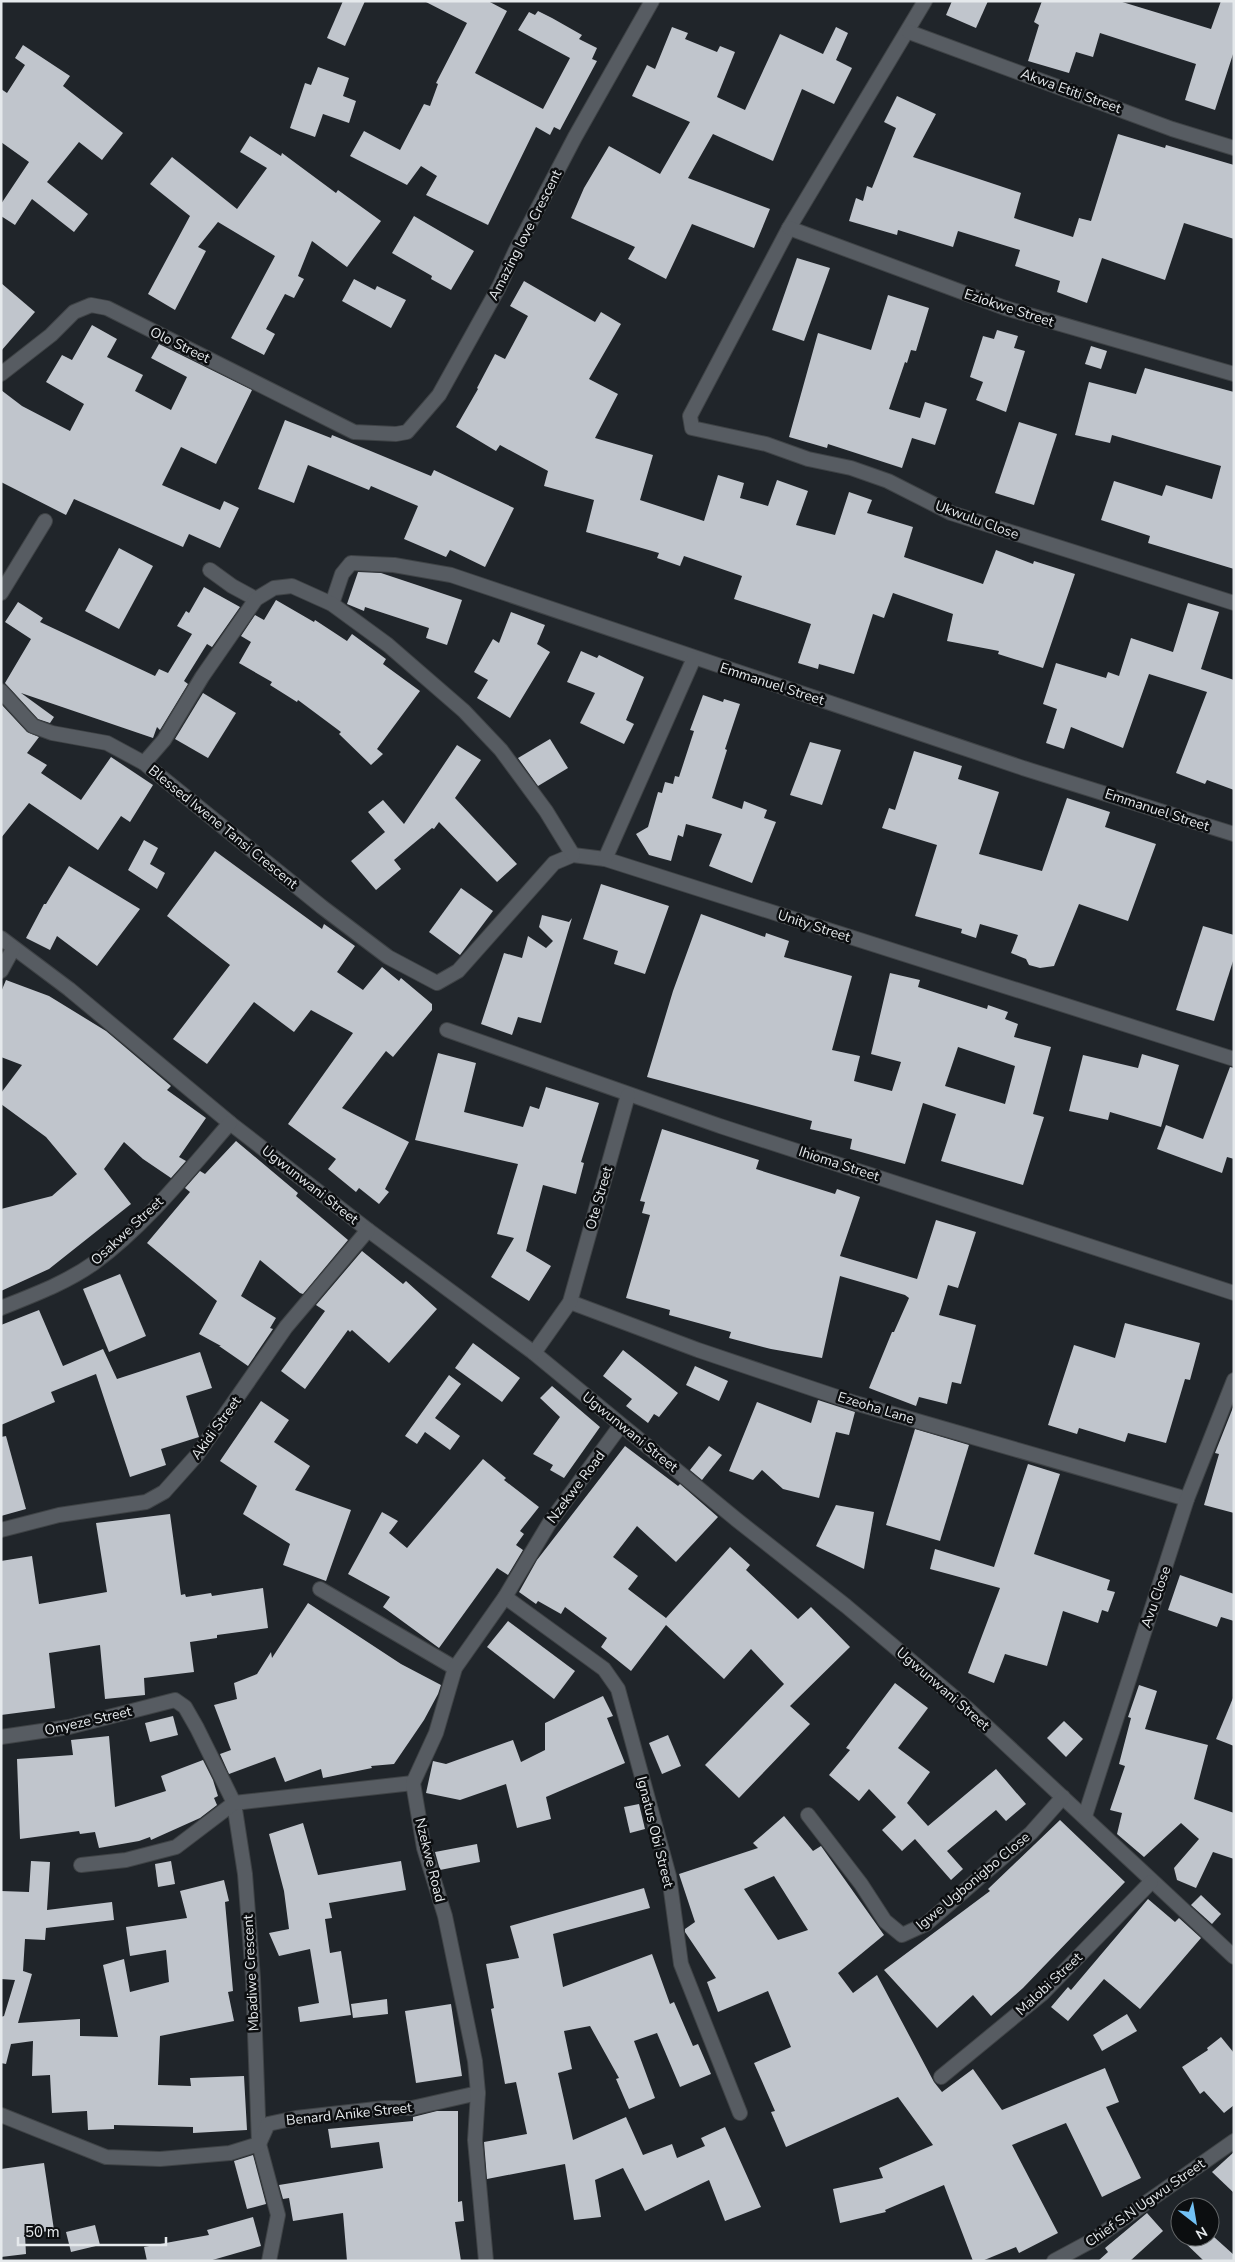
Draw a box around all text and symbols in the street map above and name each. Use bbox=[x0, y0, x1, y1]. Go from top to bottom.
street label: Akwa Etiti Street bbox=[1018, 64, 1124, 118]
street label: Amazing love Crescent bbox=[484, 166, 566, 304]
street label: Eziokwe Street bbox=[962, 285, 1056, 331]
street label: Olo Street bbox=[147, 322, 213, 368]
street label: Ukwulu Close bbox=[933, 496, 1021, 544]
street label: Emmanuel Street bbox=[717, 658, 827, 710]
street label: Blessed Iwene Tansi Crescent bbox=[144, 761, 302, 893]
street label: Emmanuel Street bbox=[1102, 784, 1212, 836]
street label: Unity Street bbox=[775, 905, 853, 947]
street label: Ugwunwani Street bbox=[258, 1141, 362, 1229]
street label: Ihioma Street bbox=[796, 1142, 882, 1186]
street label: Ote Street bbox=[581, 1164, 617, 1232]
street label: Osakwe Street bbox=[87, 1192, 167, 1270]
street label: Ugwunwani Street bbox=[578, 1387, 682, 1477]
street label: Ezeoha Lane bbox=[835, 1387, 917, 1429]
street label: Akidi Street bbox=[187, 1393, 245, 1463]
street label: Nzekwe Road bbox=[542, 1447, 610, 1527]
street label: Avu Close bbox=[1137, 1564, 1175, 1630]
street label: Ugwunwani Street bbox=[892, 1643, 994, 1735]
street label: Onyeze Street bbox=[43, 1702, 133, 1740]
street label: Ignatus Obi Street bbox=[632, 1774, 678, 1890]
street label: Nzekwe Road bbox=[410, 1816, 450, 1904]
street label: Igwe Ugbonigbo Close bbox=[912, 1828, 1034, 1934]
street label: Mbadiwe Crescent bbox=[238, 1914, 264, 2032]
street label: Malobi Street bbox=[1012, 1948, 1086, 2020]
street label: Benard Anike Street bbox=[285, 2098, 413, 2130]
street label: Chief S.N Ugwu Street bbox=[1082, 2155, 1208, 2251]
north arrow bbox=[1170, 2197, 1220, 2247]
scale bar bbox=[18, 2214, 165, 2246]
text: 50 m bbox=[25, 2222, 60, 2242]

